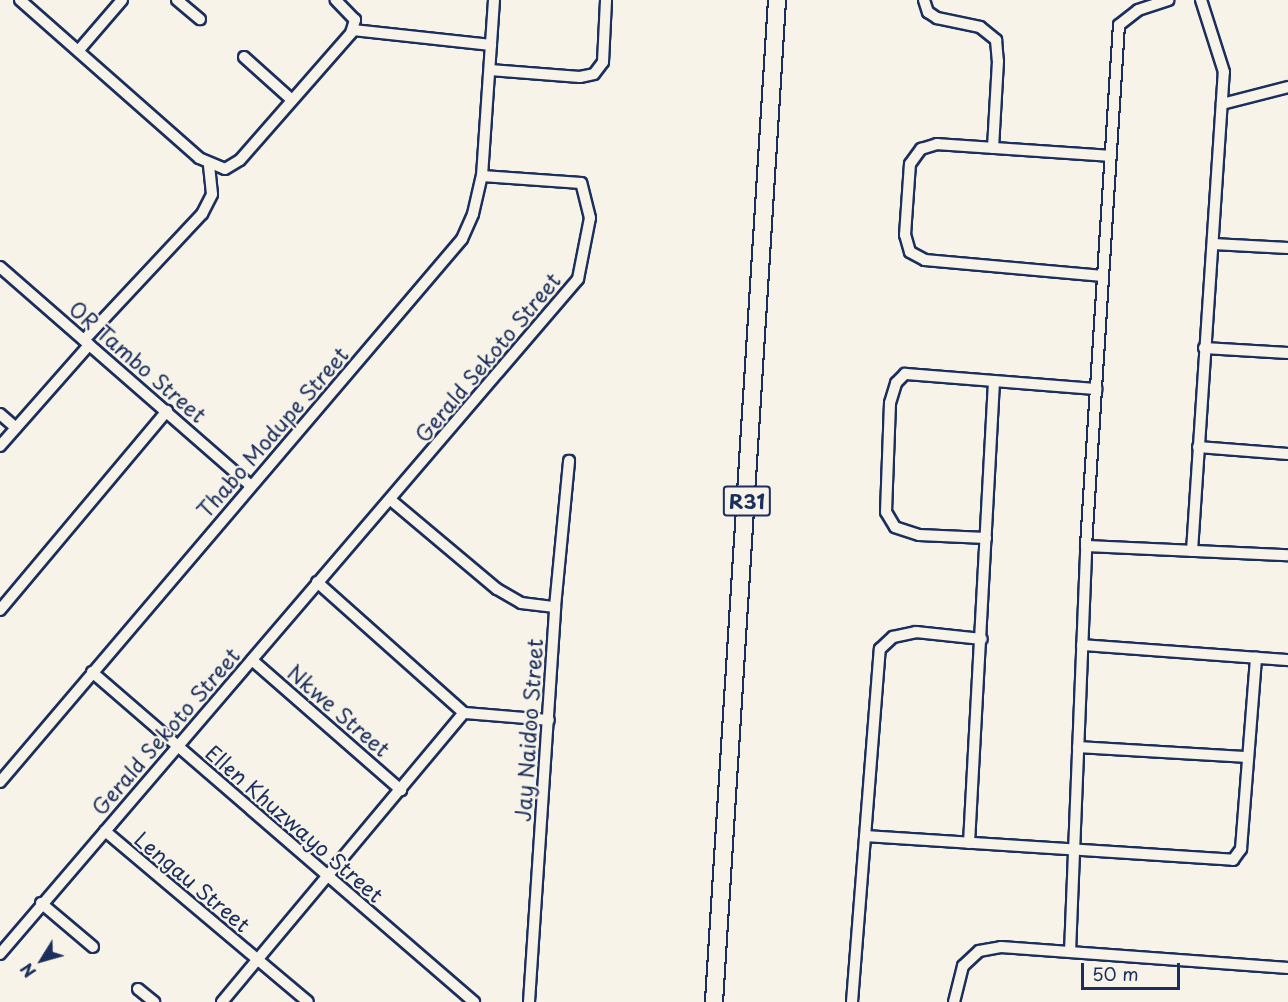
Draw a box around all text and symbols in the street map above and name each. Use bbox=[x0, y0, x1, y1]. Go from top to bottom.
street label: Gerald Sekoto Street bbox=[409, 267, 565, 447]
street label: OR Tambo Street bbox=[64, 294, 212, 428]
street label: Thabo Modupe Street bbox=[190, 341, 354, 523]
road number: R31 bbox=[722, 484, 772, 518]
street label: Jay Naidoo Street bbox=[509, 637, 547, 823]
street label: Gerald Sekoto Street bbox=[85, 642, 245, 820]
street label: Nkwe Street bbox=[283, 659, 395, 761]
street label: Ellen Khuzwayo Street bbox=[201, 739, 389, 907]
street label: Lengau Street bbox=[130, 825, 256, 937]
north arrow bbox=[12, 930, 72, 990]
scale bar bbox=[1084, 951, 1183, 989]
text: N bbox=[14, 959, 41, 983]
text: 50 m bbox=[1092, 960, 1139, 987]

